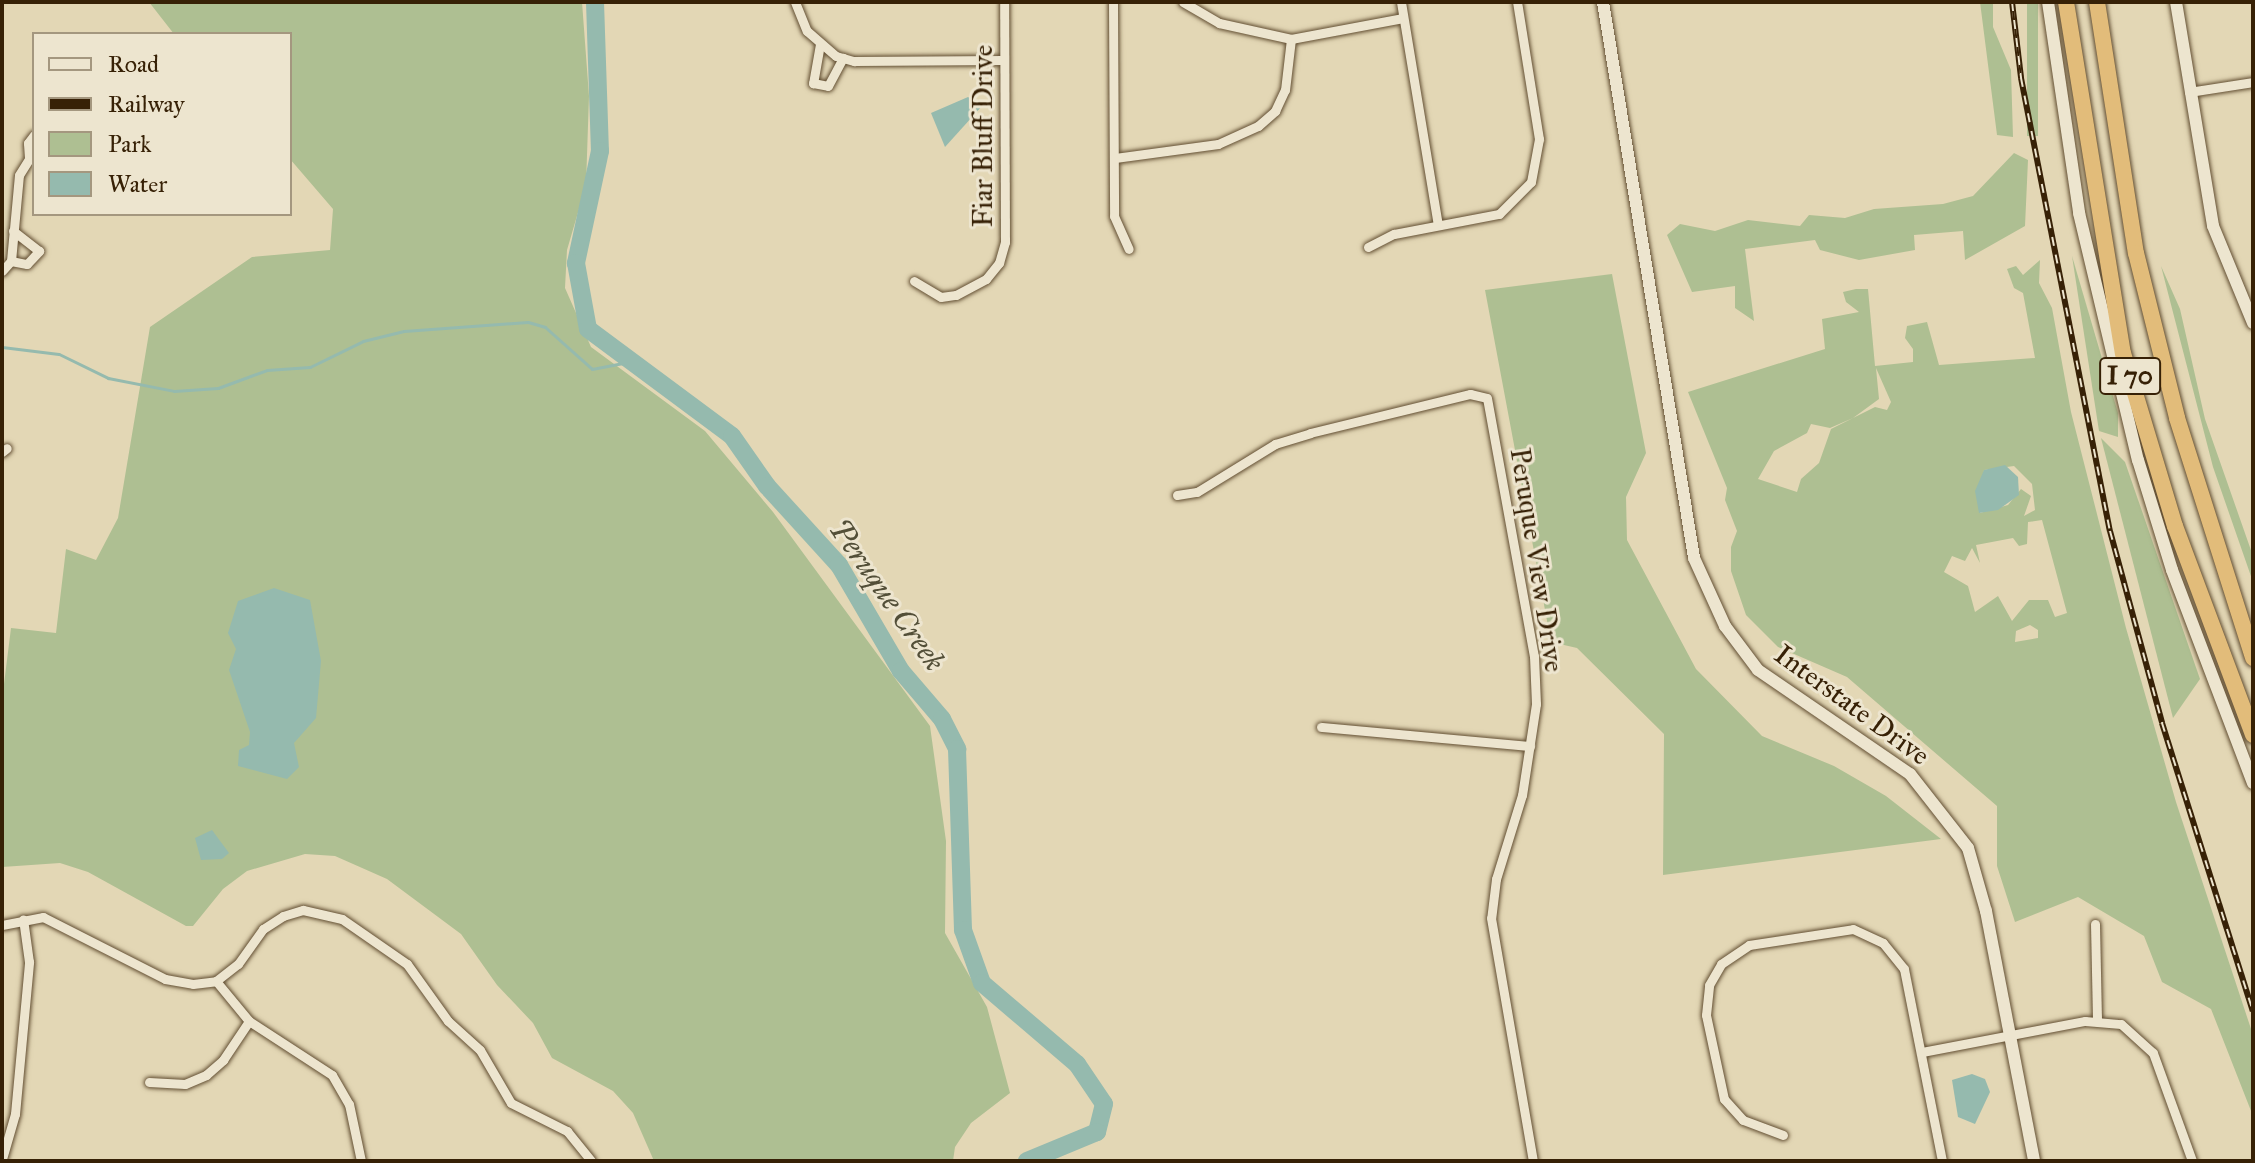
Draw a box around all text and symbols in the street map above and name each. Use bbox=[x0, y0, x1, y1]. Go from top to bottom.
legend bbox=[32, 32, 292, 216]
street label: Fiar Bluff Drive bbox=[966, 45, 1000, 227]
text: Road bbox=[108, 49, 159, 79]
text: Railway bbox=[108, 89, 185, 119]
text: Park bbox=[108, 129, 151, 159]
text: Water bbox=[108, 169, 167, 199]
road number: I 70 bbox=[2098, 354, 2162, 398]
street label: Peruque View Drive bbox=[1503, 446, 1571, 674]
water label: Peruque Creek bbox=[821, 512, 953, 678]
street label: Interstate Drive bbox=[1768, 638, 1936, 772]

